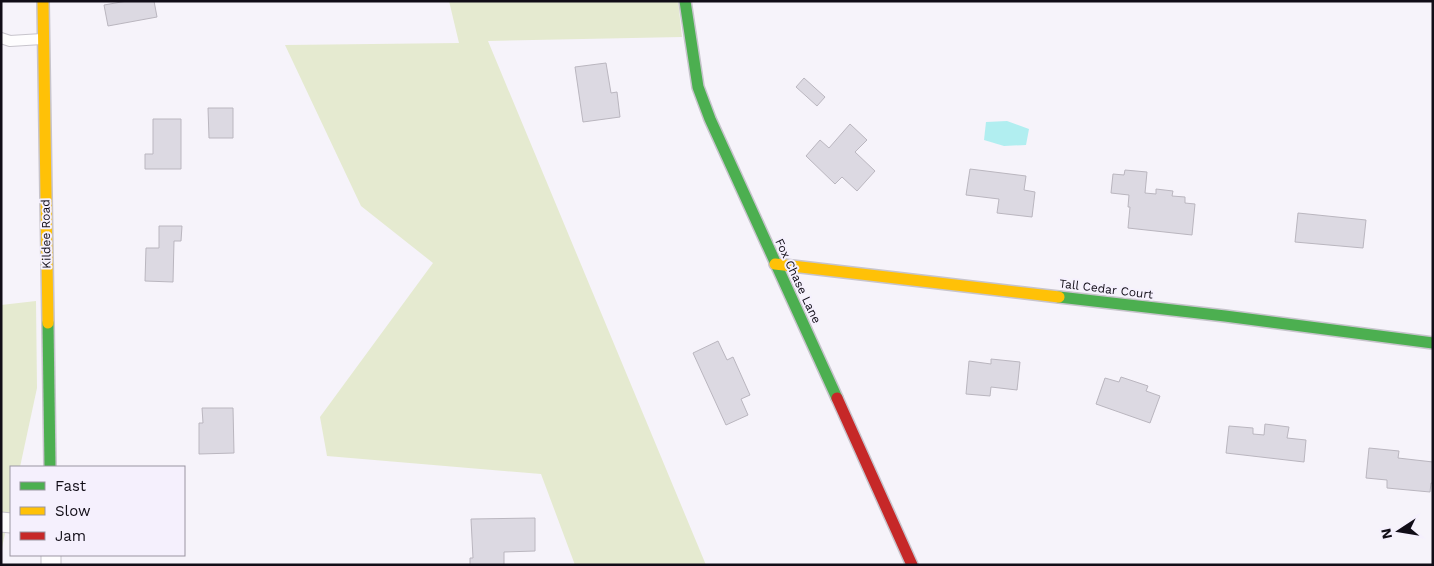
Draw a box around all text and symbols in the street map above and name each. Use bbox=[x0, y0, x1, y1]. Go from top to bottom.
street label: Kildee Road bbox=[38, 199, 54, 269]
street label: Fox Chase Lane bbox=[772, 236, 824, 326]
street label: Tall Cedar Court bbox=[1058, 276, 1154, 302]
legend bbox=[10, 466, 185, 556]
text: Fast bbox=[55, 477, 87, 495]
text: Slow bbox=[55, 502, 91, 520]
north arrow bbox=[1374, 506, 1424, 556]
text: Jam bbox=[55, 527, 86, 545]
text: N bbox=[1377, 527, 1395, 540]

